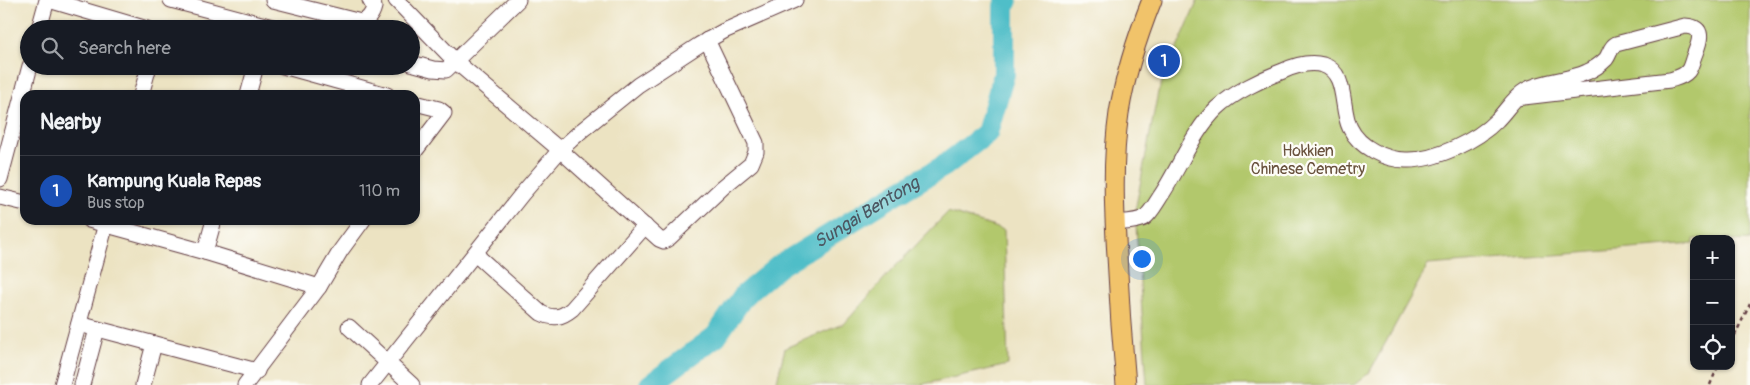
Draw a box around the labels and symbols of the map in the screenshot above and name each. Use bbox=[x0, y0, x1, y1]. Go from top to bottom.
pin: 1 bbox=[1148, 42, 1180, 80]
park label: Hokkien Chinese Cemetry bbox=[1251, 141, 1365, 179]
water label: Sungai Bentong bbox=[810, 171, 925, 254]
your location bbox=[1129, 246, 1155, 272]

